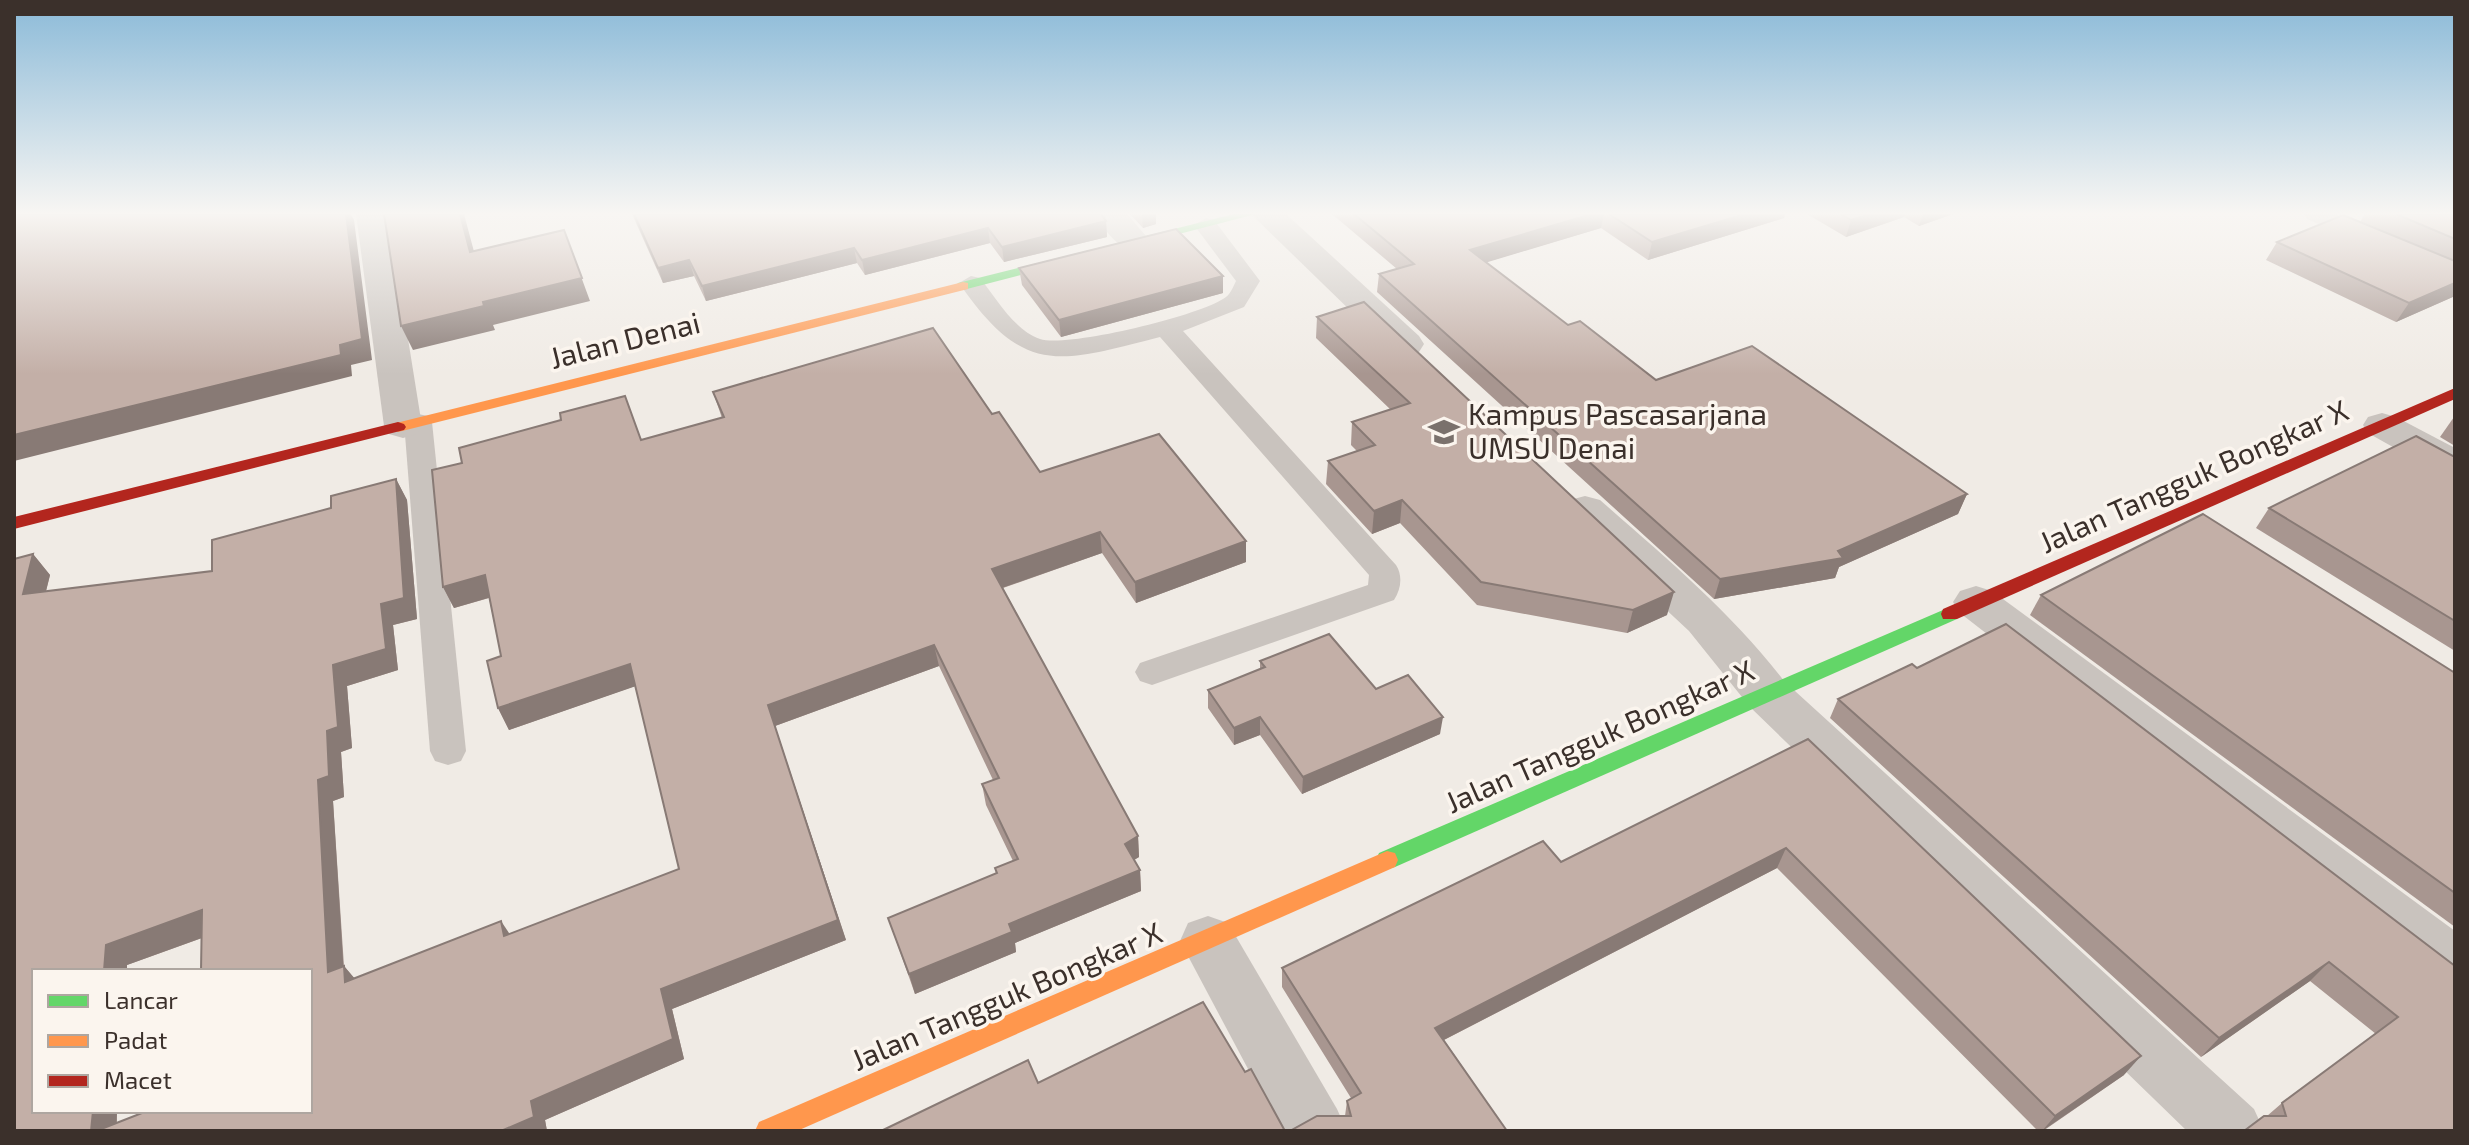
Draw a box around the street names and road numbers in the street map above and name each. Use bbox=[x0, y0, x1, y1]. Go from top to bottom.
street label: Jalan Denai bbox=[546, 303, 703, 375]
street label: Jalan Tangguk Bongkar X bbox=[2033, 391, 2353, 560]
street label: Jalan Tangguk Bongkar X bbox=[1439, 651, 1759, 820]
street label: Jalan Tangguk Bongkar X bbox=[845, 913, 1167, 1077]

